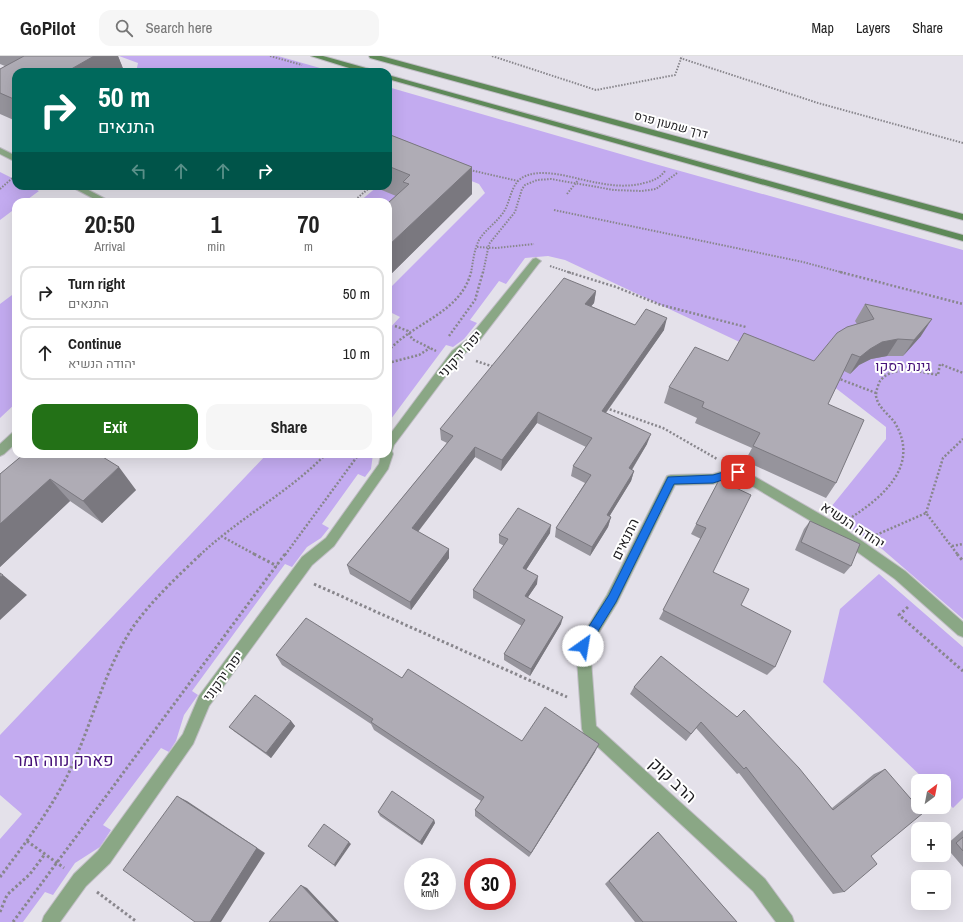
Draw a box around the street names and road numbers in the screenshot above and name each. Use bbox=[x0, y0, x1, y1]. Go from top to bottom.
street label: דרך שמעון פרס bbox=[632, 107, 710, 143]
street label: יפה ירקוני bbox=[434, 327, 486, 381]
street label: יהודה הנשיא bbox=[818, 498, 888, 552]
street label: התנאים bbox=[607, 515, 643, 563]
street label: יפה ירקוני bbox=[199, 647, 247, 705]
street label: הרב קוק bbox=[645, 752, 702, 808]

